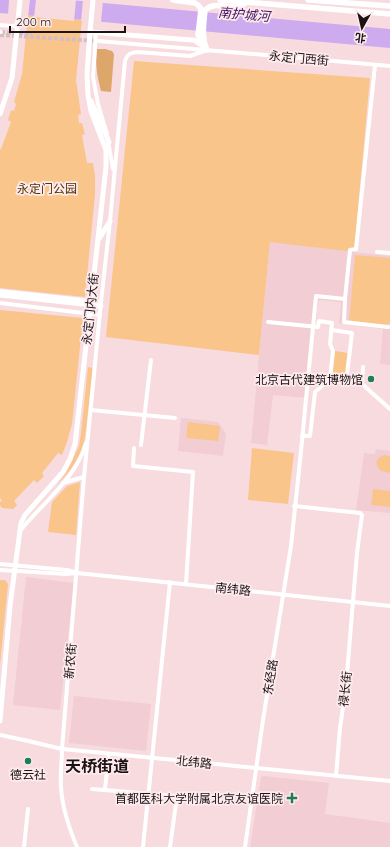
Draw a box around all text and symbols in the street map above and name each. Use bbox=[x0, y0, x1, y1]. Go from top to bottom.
water label: 南护城河 bbox=[217, 4, 274, 24]
scale bar bbox=[10, 8, 125, 34]
north arrow bbox=[342, 8, 382, 48]
text: 200 m bbox=[16, 14, 51, 29]
text: 北 bbox=[354, 30, 367, 46]
street label: 永定门西街 bbox=[268, 48, 330, 68]
park label: 永定门公园 bbox=[17, 181, 77, 196]
street label: 永定门内大街 bbox=[79, 272, 101, 346]
place label: 北京古代建筑博物馆 bbox=[255, 372, 363, 387]
marker: 北京古代建筑博物馆 bbox=[366, 374, 376, 384]
street label: 南纬路 bbox=[214, 580, 252, 598]
street label: 新农街 bbox=[61, 642, 79, 680]
street label: 东经路 bbox=[260, 658, 280, 696]
street label: 禄长街 bbox=[336, 670, 354, 708]
street label: 北纬路 bbox=[175, 753, 213, 771]
marker: 德云社 bbox=[23, 756, 33, 766]
district label: 天桥街道 bbox=[65, 756, 129, 776]
place label: 德云社 bbox=[10, 767, 46, 782]
place label: 首都医科大学附属北京友谊医院 bbox=[115, 791, 283, 806]
marker: 首都医科大学附属北京友谊医院 bbox=[286, 792, 298, 804]

